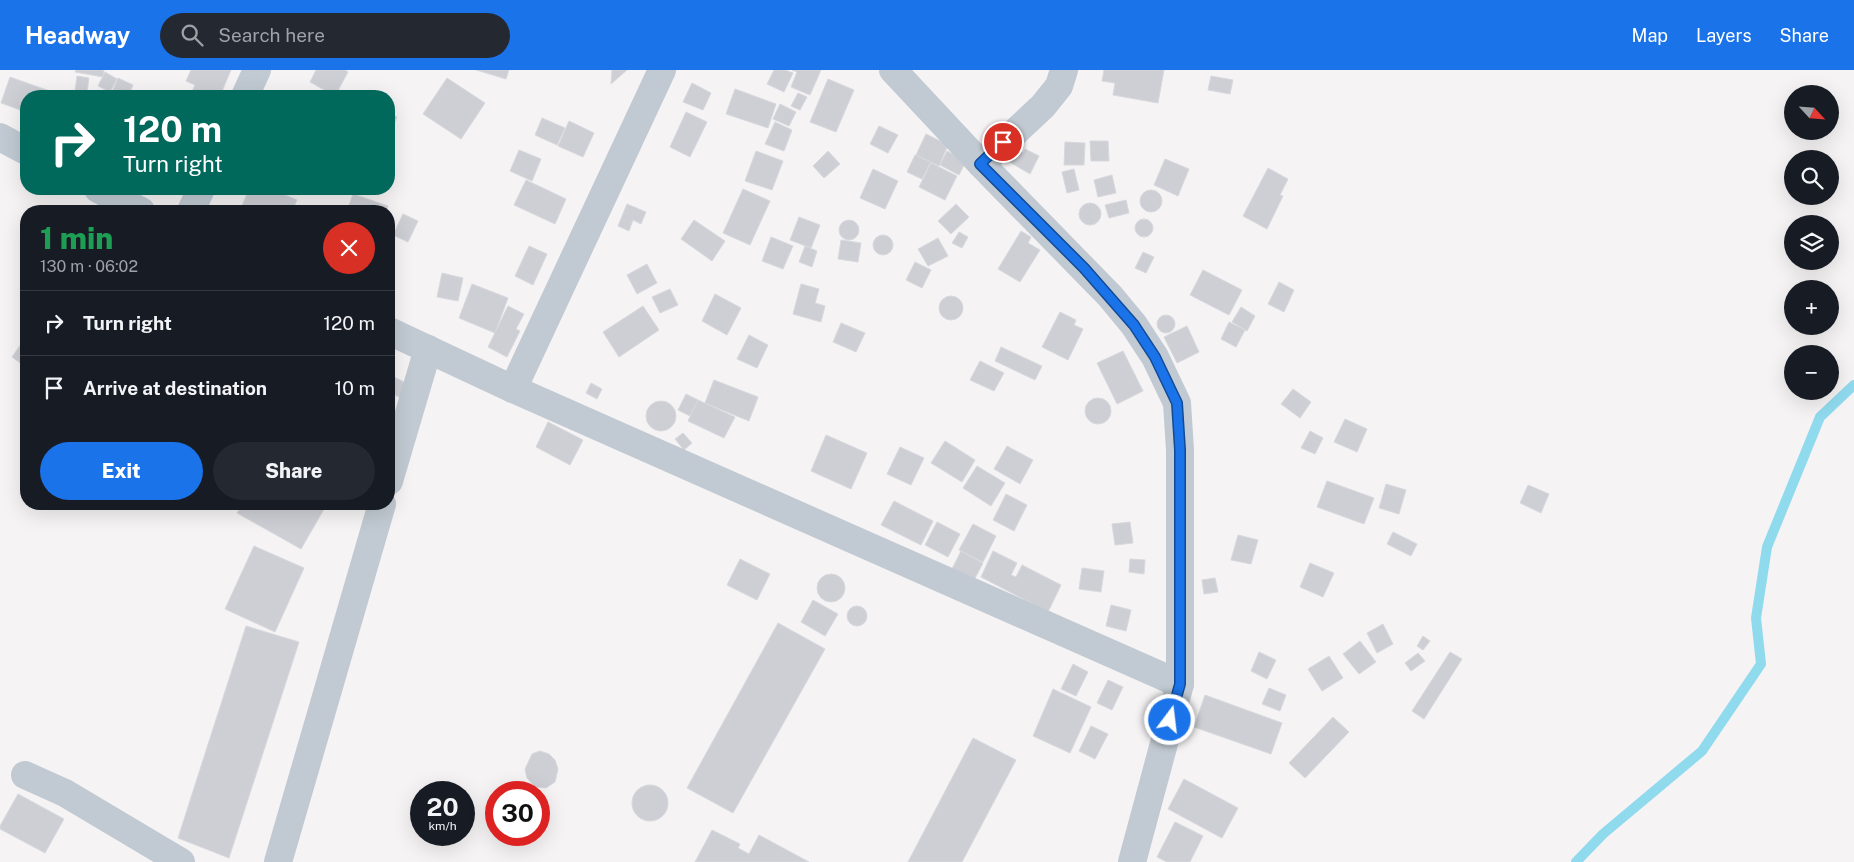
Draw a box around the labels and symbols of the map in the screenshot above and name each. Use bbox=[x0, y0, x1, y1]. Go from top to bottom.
north arrow bbox=[1784, 85, 1839, 140]
pin bbox=[982, 121, 1024, 163]
position arrow bbox=[1143, 693, 1195, 745]
speed limit sign: 30 bbox=[485, 781, 550, 846]

